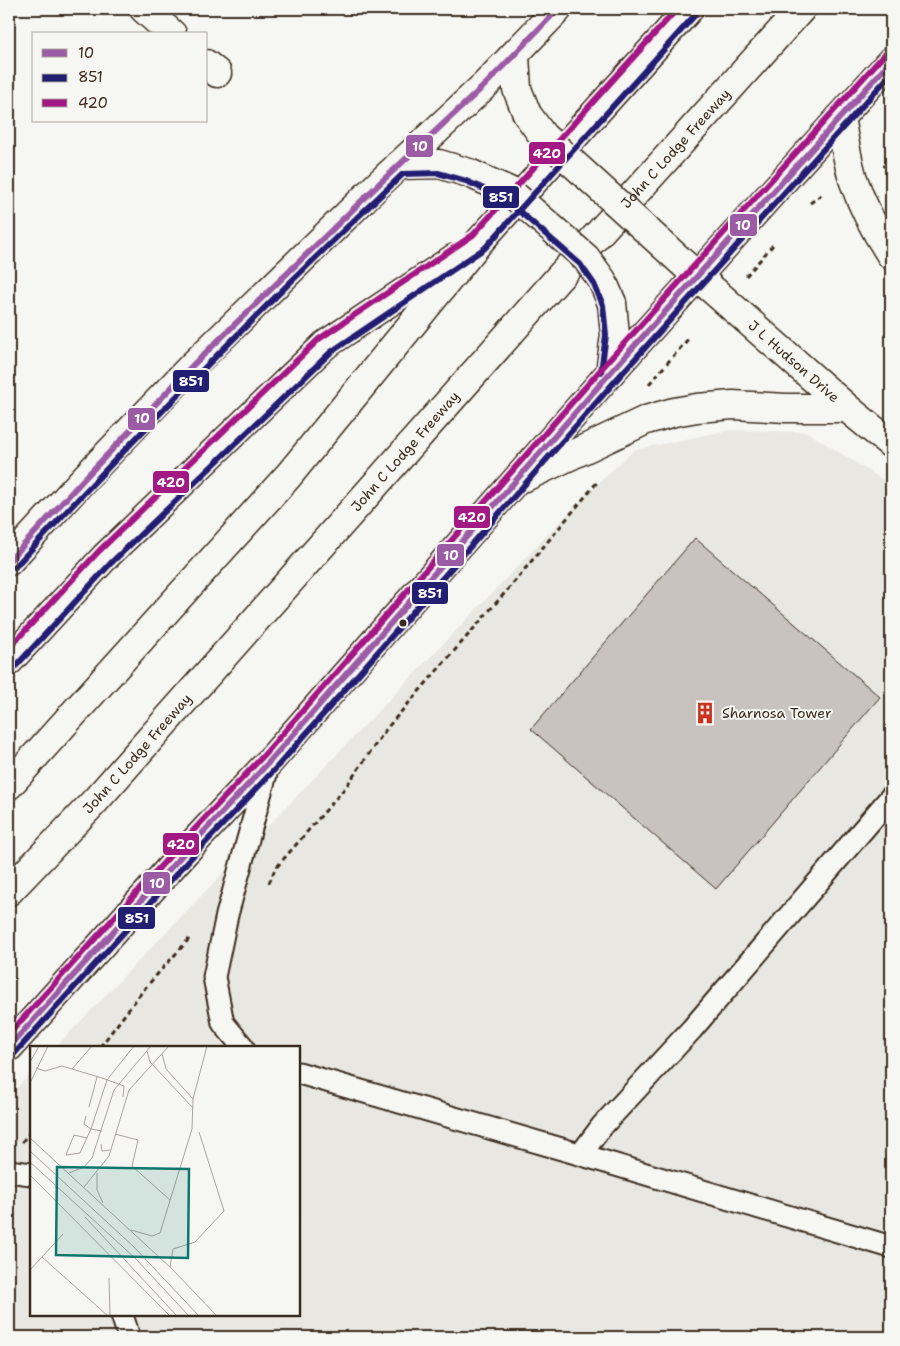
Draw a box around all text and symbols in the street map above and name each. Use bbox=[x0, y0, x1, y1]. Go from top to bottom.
legend bbox=[32, 32, 208, 122]
text: 10 bbox=[78, 43, 94, 63]
text: 851 bbox=[78, 67, 103, 87]
street label: John C Lodge Freeway bbox=[617, 85, 734, 212]
text: 420 bbox=[78, 93, 108, 113]
line badge: 10 bbox=[405, 134, 434, 158]
text: 10 bbox=[412, 137, 428, 155]
line badge: 420 bbox=[528, 141, 566, 165]
text: 420 bbox=[533, 144, 561, 162]
line badge: 851 bbox=[482, 185, 520, 209]
text: 851 bbox=[489, 188, 513, 206]
line badge: 10 bbox=[729, 213, 758, 237]
text: 10 bbox=[735, 216, 751, 234]
street label: J L Hudson Drive bbox=[745, 316, 843, 406]
line badge: 851 bbox=[172, 369, 210, 393]
text: 851 bbox=[179, 372, 203, 390]
street label: John C Lodge Freeway bbox=[347, 387, 463, 515]
line badge: 10 bbox=[127, 407, 156, 431]
text: 10 bbox=[134, 409, 150, 427]
line badge: 420 bbox=[152, 470, 190, 494]
text: 420 bbox=[157, 473, 185, 491]
line badge: 420 bbox=[453, 505, 491, 529]
text: 420 bbox=[458, 508, 486, 526]
line badge: 10 bbox=[436, 543, 465, 567]
text: 10 bbox=[443, 546, 459, 564]
line badge: 851 bbox=[411, 581, 449, 605]
text: 851 bbox=[418, 584, 442, 602]
unlabelled marker bbox=[398, 618, 408, 628]
street label: John C Lodge Freeway bbox=[79, 690, 195, 817]
building icon: Sharnosa Tower bbox=[692, 700, 718, 726]
place label: Sharnosa Tower bbox=[722, 704, 832, 722]
line badge: 420 bbox=[162, 832, 200, 856]
text: 420 bbox=[167, 835, 195, 853]
line badge: 10 bbox=[142, 871, 171, 895]
text: 10 bbox=[149, 874, 165, 892]
line badge: 851 bbox=[117, 906, 156, 930]
text: 851 bbox=[125, 909, 149, 927]
inset map bbox=[30, 1046, 300, 1316]

